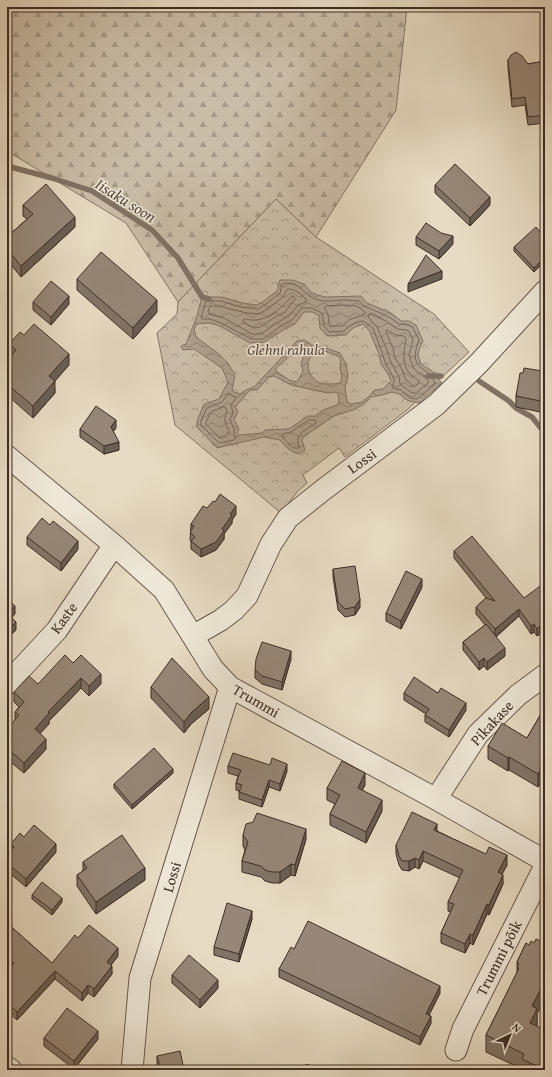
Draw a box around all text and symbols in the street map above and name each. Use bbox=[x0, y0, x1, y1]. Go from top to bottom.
water label: Iisaku soon bbox=[91, 172, 161, 228]
park label: Glehni rahula bbox=[247, 339, 325, 360]
street label: Lossi bbox=[343, 443, 380, 478]
street label: Kaste bbox=[45, 598, 82, 638]
street label: Trummi bbox=[229, 679, 284, 723]
street label: Pikakase bbox=[465, 696, 518, 750]
street label: Lossi bbox=[157, 859, 186, 895]
street label: Trummi põik bbox=[471, 916, 527, 999]
north arrow bbox=[490, 1015, 530, 1055]
text: N bbox=[509, 1019, 525, 1036]

